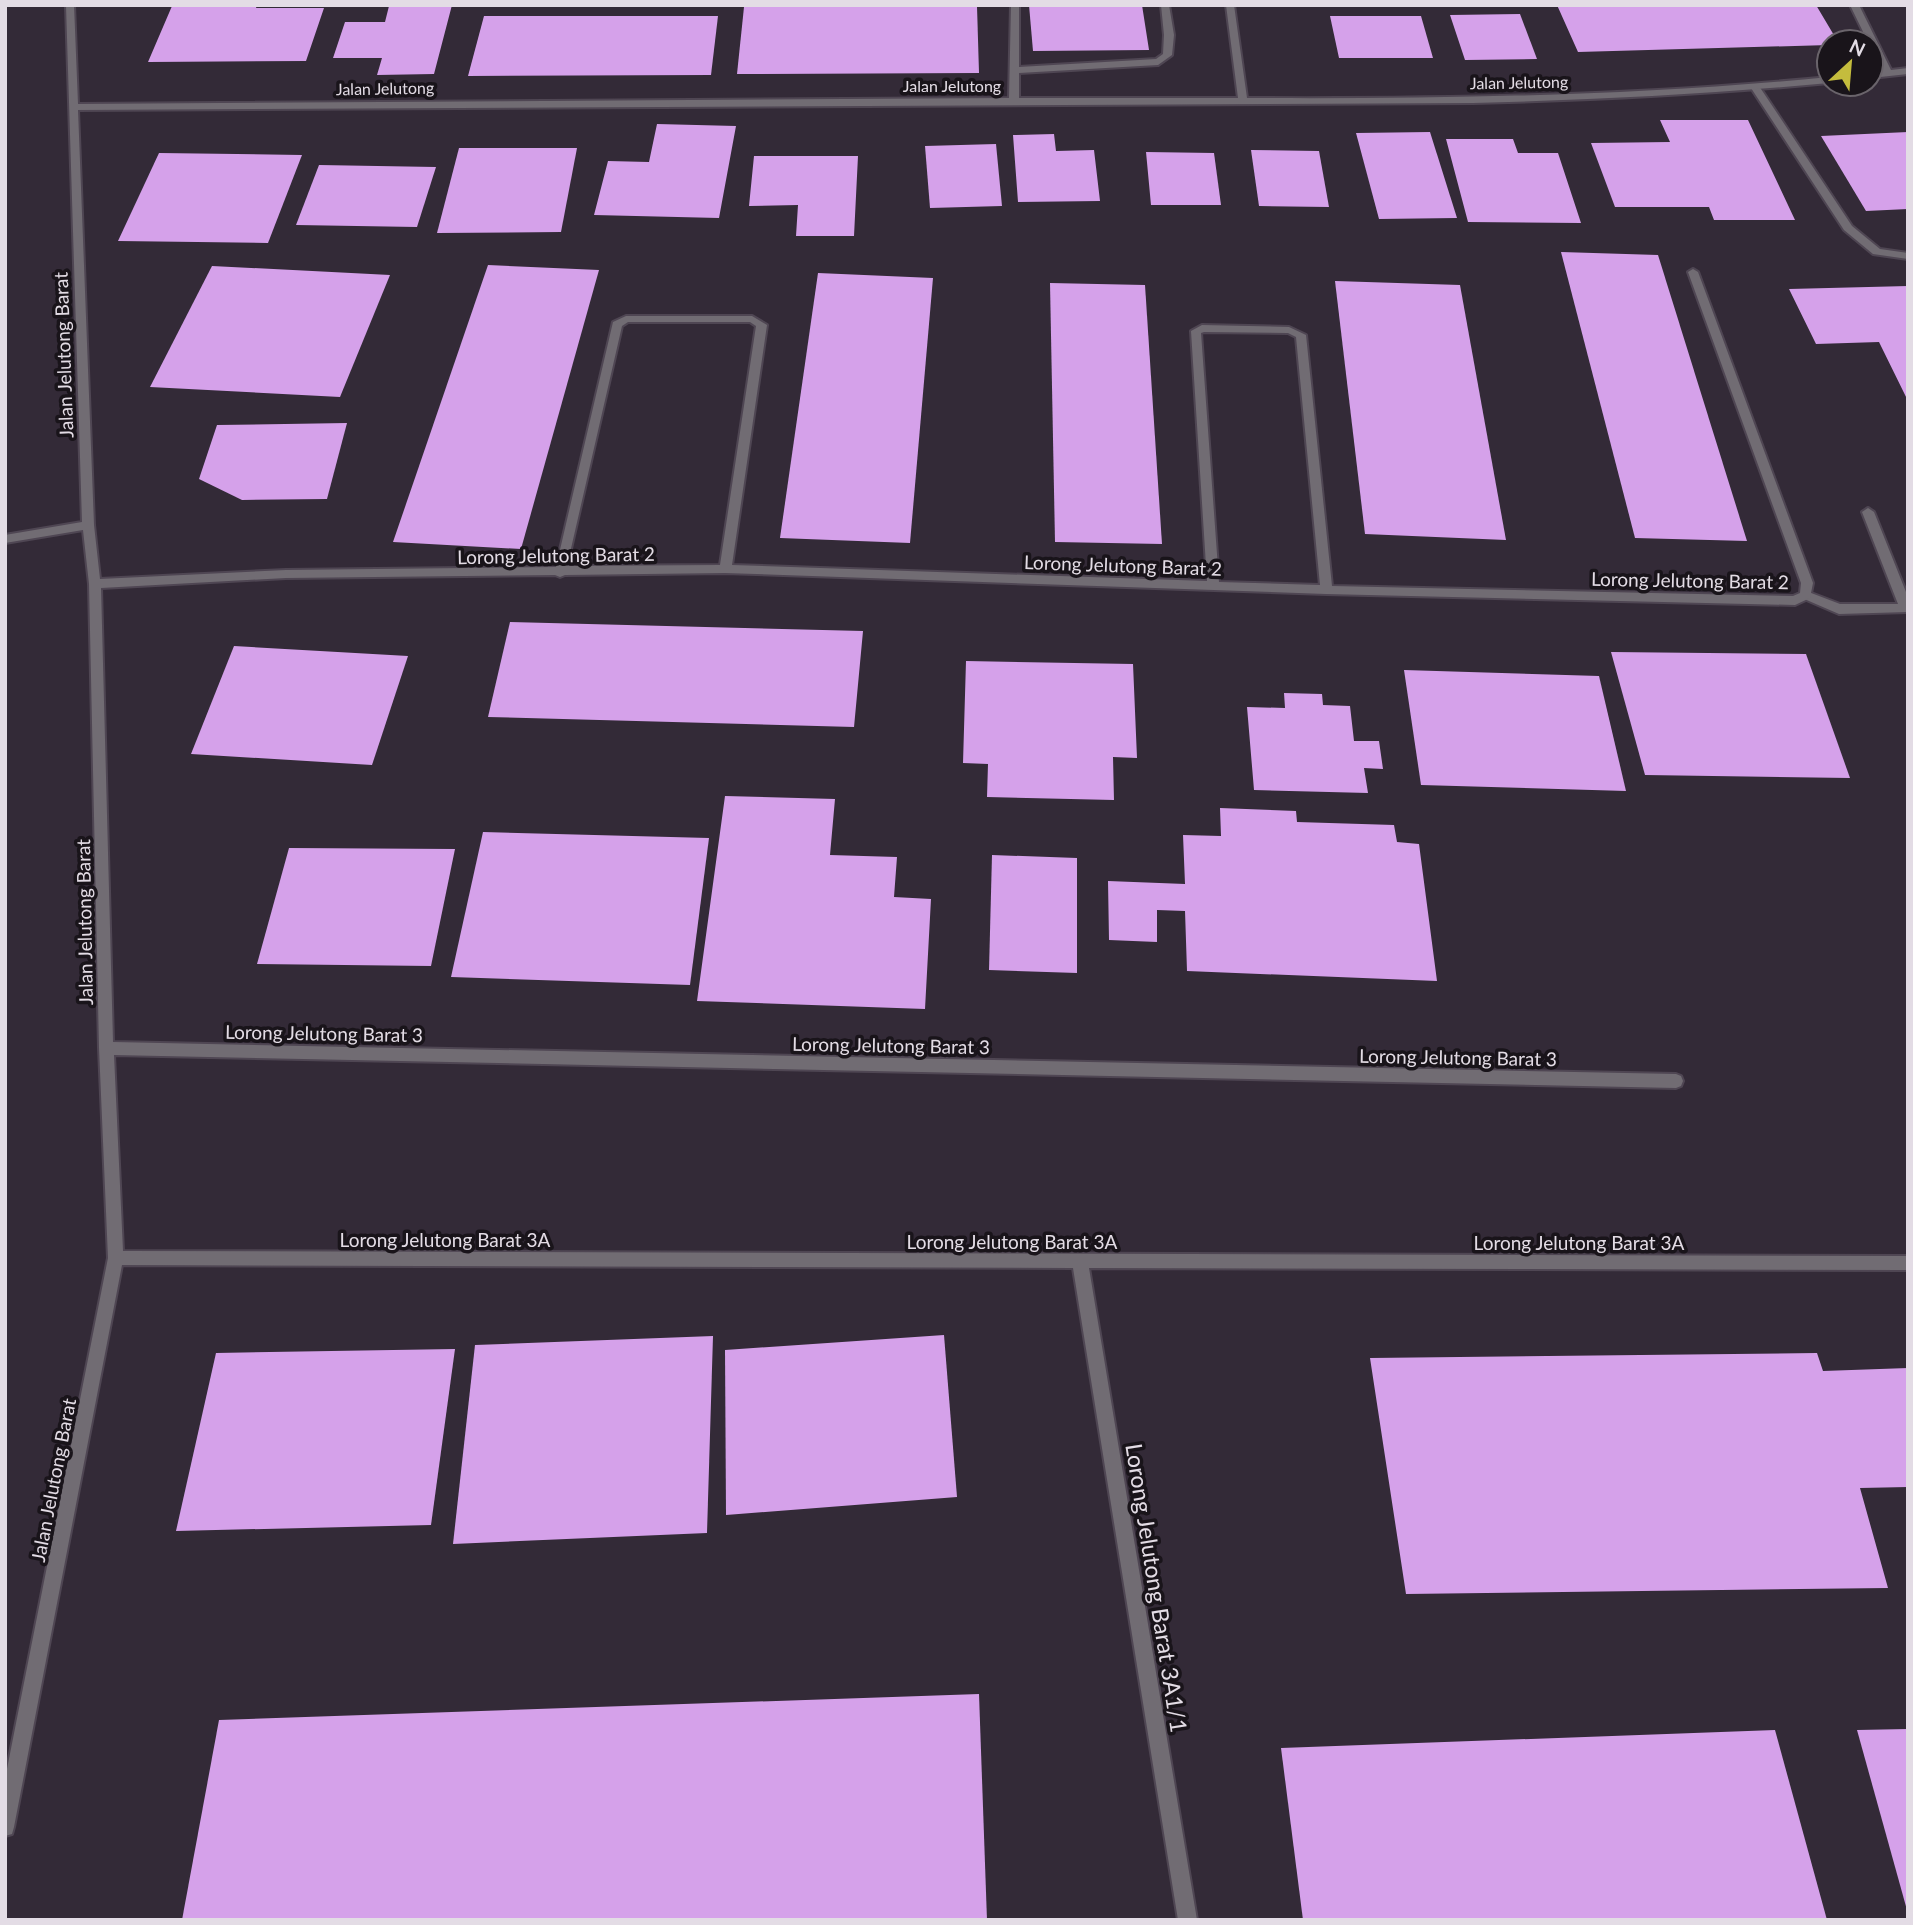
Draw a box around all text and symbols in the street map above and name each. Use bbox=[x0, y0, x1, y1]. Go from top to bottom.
north arrow bbox=[1815, 28, 1885, 98]
text: N bbox=[1846, 34, 1869, 61]
street label: Jalan Jelutong bbox=[1470, 72, 1568, 92]
street label: Jalan Jelutong bbox=[903, 76, 1001, 95]
street label: Jalan Jelutong bbox=[336, 78, 434, 98]
street label: Jalan Jelutong Barat bbox=[49, 271, 77, 438]
street label: Lorong Jelutong Barat 2 bbox=[457, 542, 655, 568]
street label: Lorong Jelutong Barat 2 bbox=[1024, 550, 1222, 580]
street label: Lorong Jelutong Barat 2 bbox=[1591, 567, 1789, 593]
street label: Jalan Jelutong Barat bbox=[71, 839, 97, 1005]
street label: Lorong Jelutong Barat 3 bbox=[225, 1020, 423, 1046]
street label: Lorong Jelutong Barat 3 bbox=[792, 1032, 990, 1058]
street label: Lorong Jelutong Barat 3 bbox=[1359, 1044, 1557, 1070]
street label: Lorong Jelutong Barat 3A bbox=[340, 1228, 551, 1251]
street label: Lorong Jelutong Barat 3A bbox=[907, 1230, 1118, 1253]
street label: Lorong Jelutong Barat 3A bbox=[1474, 1231, 1685, 1254]
street label: Jalan Jelutong Barat bbox=[26, 1396, 80, 1564]
street label: Lorong Jelutong Barat 3A1/1 bbox=[1120, 1441, 1194, 1735]

